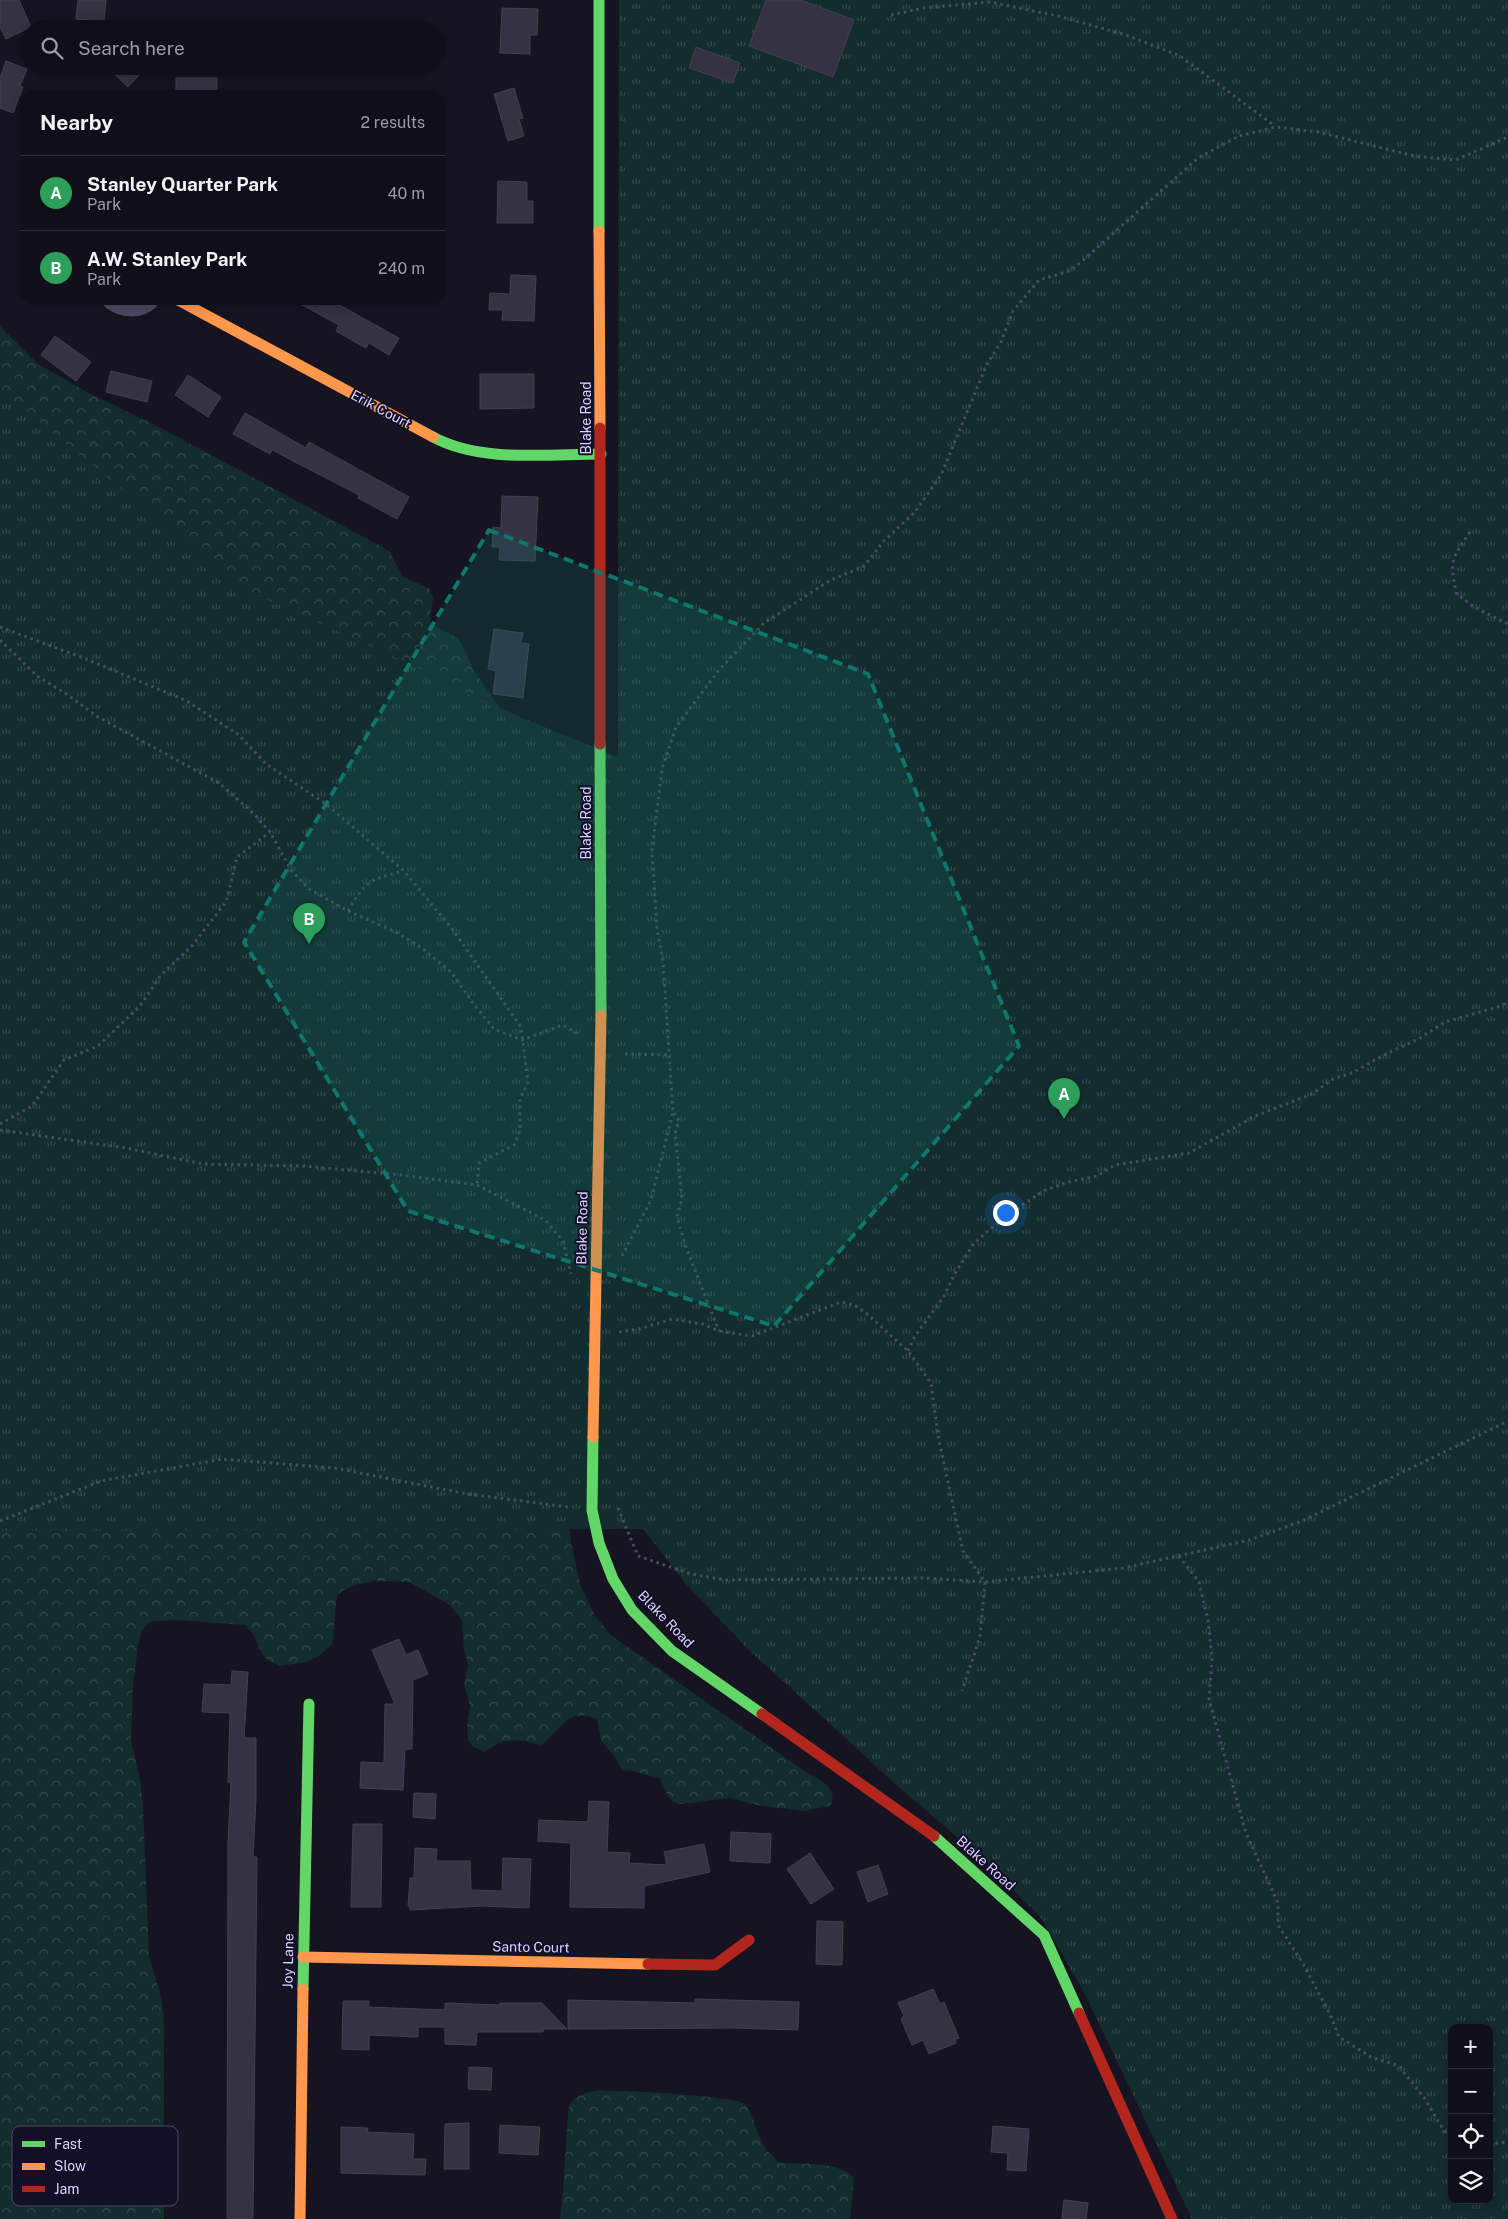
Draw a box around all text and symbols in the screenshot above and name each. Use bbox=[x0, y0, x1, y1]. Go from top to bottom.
search box bbox=[20, 20, 445, 75]
icon: search bbox=[38, 34, 66, 62]
text: Search here bbox=[78, 37, 185, 59]
text: Nearby bbox=[40, 110, 113, 135]
text: 2 results bbox=[360, 113, 425, 132]
text: Stanley Quarter Park bbox=[87, 173, 278, 195]
text: A bbox=[50, 184, 62, 203]
text: 40 m bbox=[387, 184, 425, 203]
text: Park bbox=[87, 195, 121, 214]
text: A.W. Stanley Park bbox=[87, 248, 247, 270]
text: B bbox=[51, 259, 61, 278]
text: 240 m bbox=[378, 259, 425, 278]
text: Park bbox=[87, 270, 121, 289]
street label: Blake Road bbox=[578, 381, 594, 455]
street label: Erik Court bbox=[348, 387, 414, 431]
street label: Blake Road bbox=[578, 786, 594, 860]
pin: B bbox=[293, 903, 325, 944]
pin: A bbox=[1048, 1078, 1080, 1119]
street label: Blake Road bbox=[573, 1191, 591, 1265]
your location bbox=[993, 1200, 1019, 1226]
street label: Blake Road bbox=[635, 1587, 697, 1651]
street label: Blake Road bbox=[953, 1833, 1019, 1893]
street label: Joy Lane bbox=[280, 1933, 296, 1989]
street label: Santo Court bbox=[492, 1938, 570, 1956]
map controls bbox=[1448, 2024, 1493, 2204]
button: + bbox=[1448, 2024, 1493, 2069]
button: − bbox=[1448, 2069, 1493, 2114]
button: locate bbox=[1448, 2114, 1493, 2159]
legend bbox=[12, 2126, 178, 2206]
text: Fast bbox=[54, 2136, 82, 2152]
text: Slow bbox=[54, 2158, 86, 2174]
button: layers bbox=[1448, 2159, 1493, 2204]
text: Jam bbox=[54, 2181, 79, 2197]

